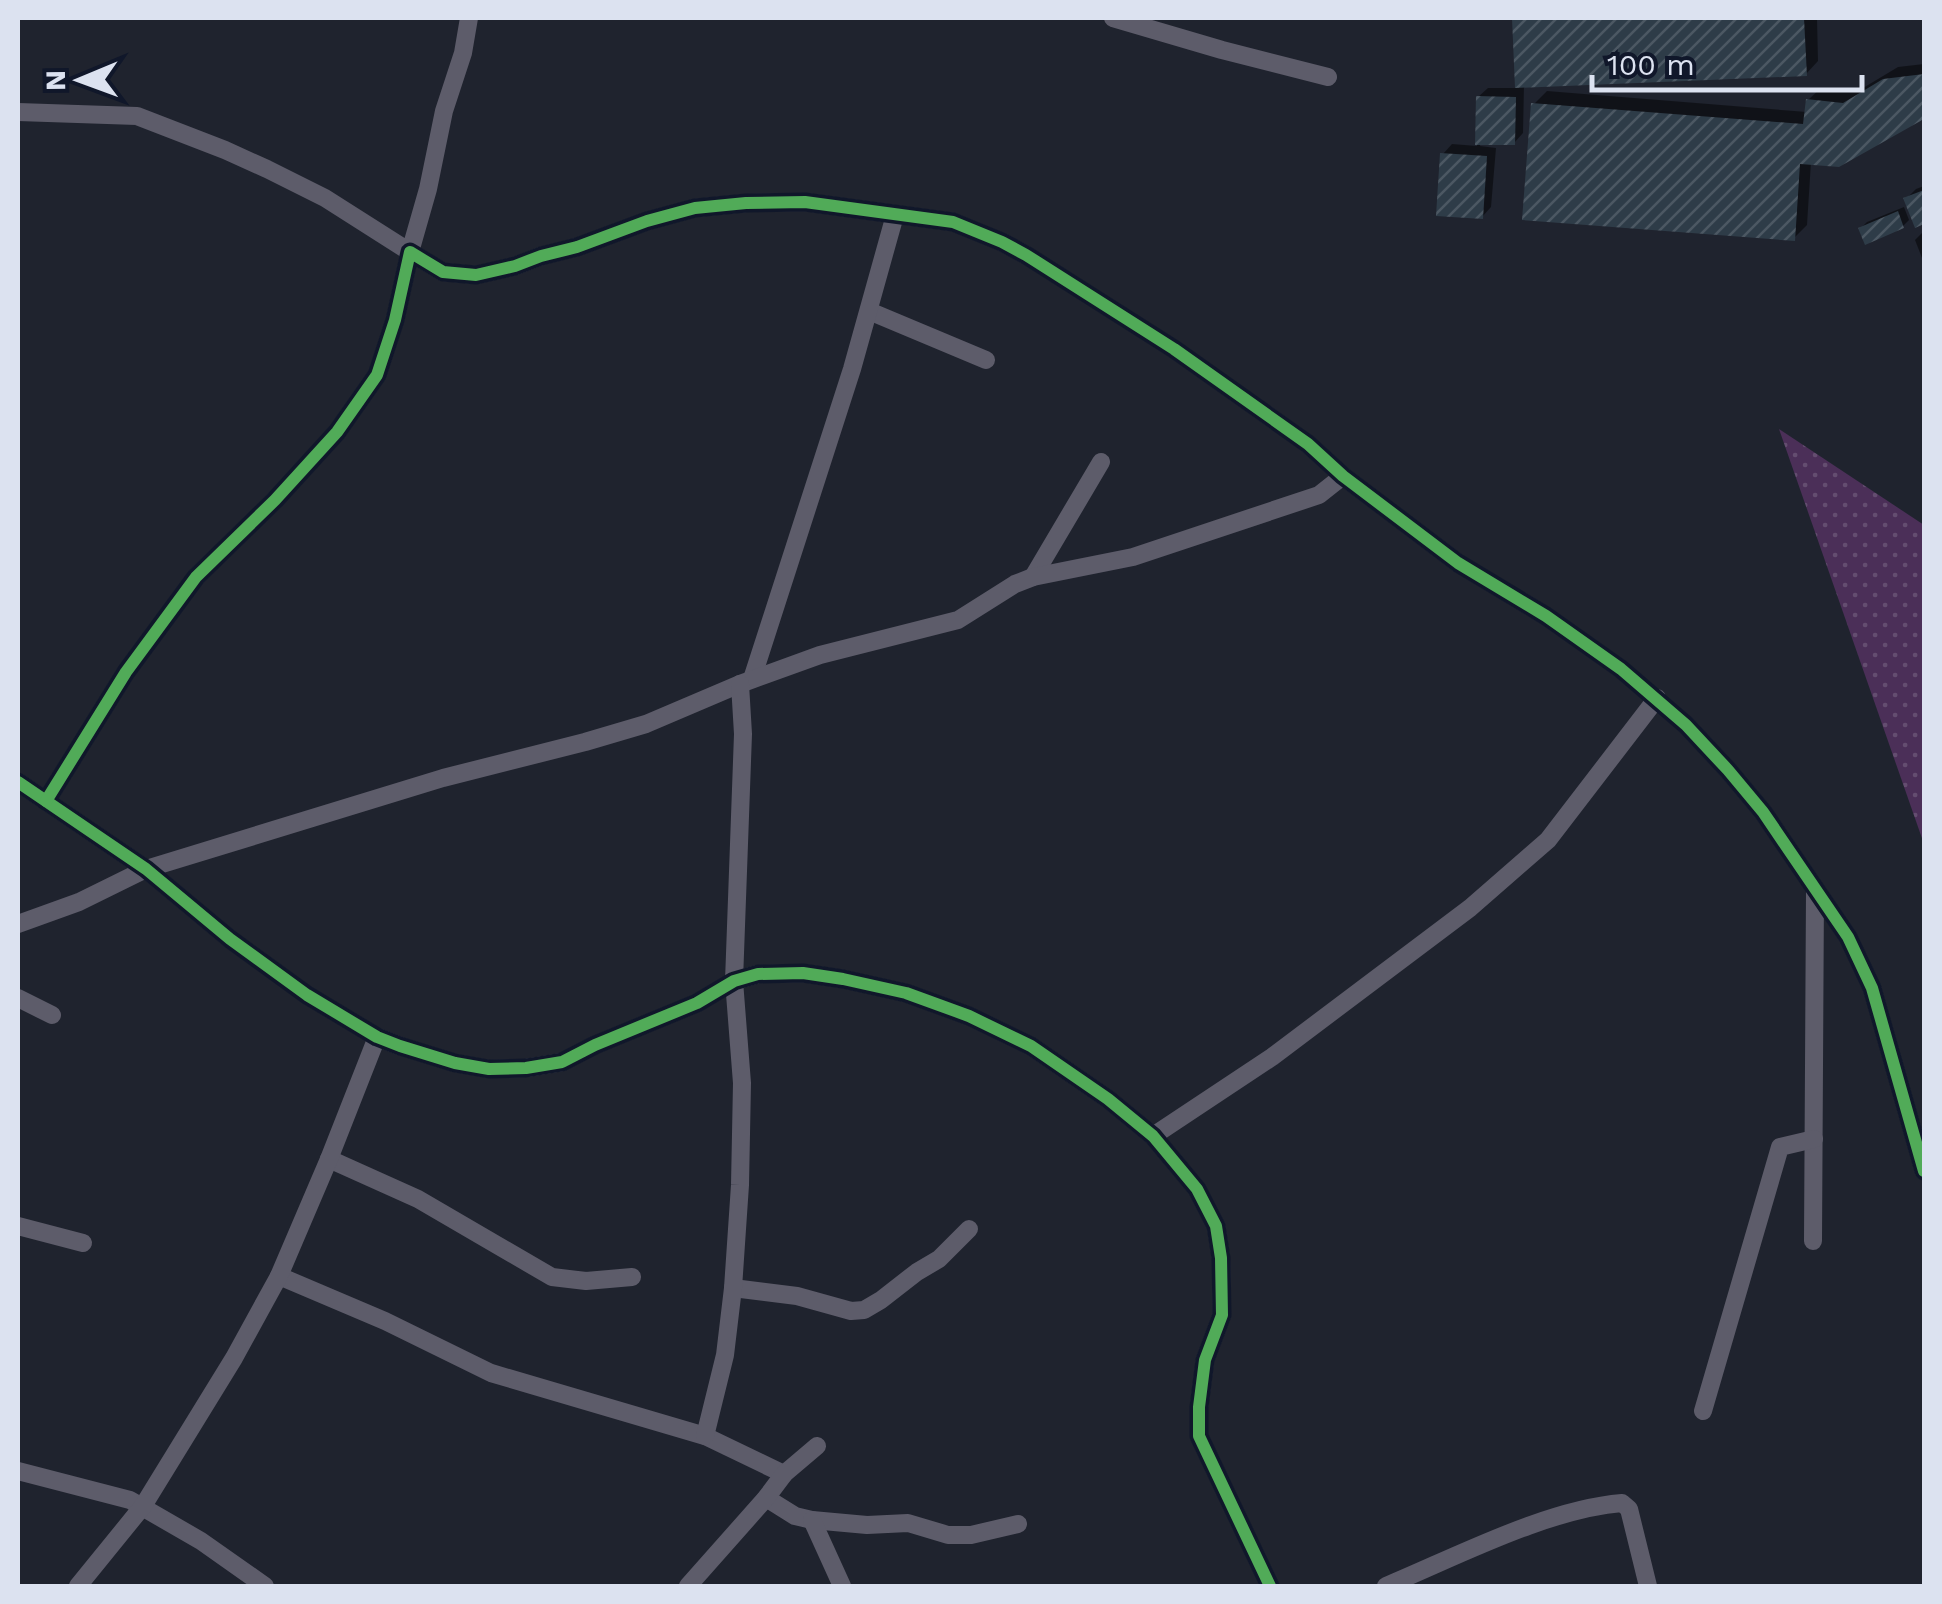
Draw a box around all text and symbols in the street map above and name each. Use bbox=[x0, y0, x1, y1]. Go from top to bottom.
north arrow bbox=[30, 30, 130, 130]
scale bar bbox=[1592, 30, 1862, 92]
text: 100 m bbox=[1607, 47, 1695, 82]
text: N bbox=[39, 70, 72, 91]

